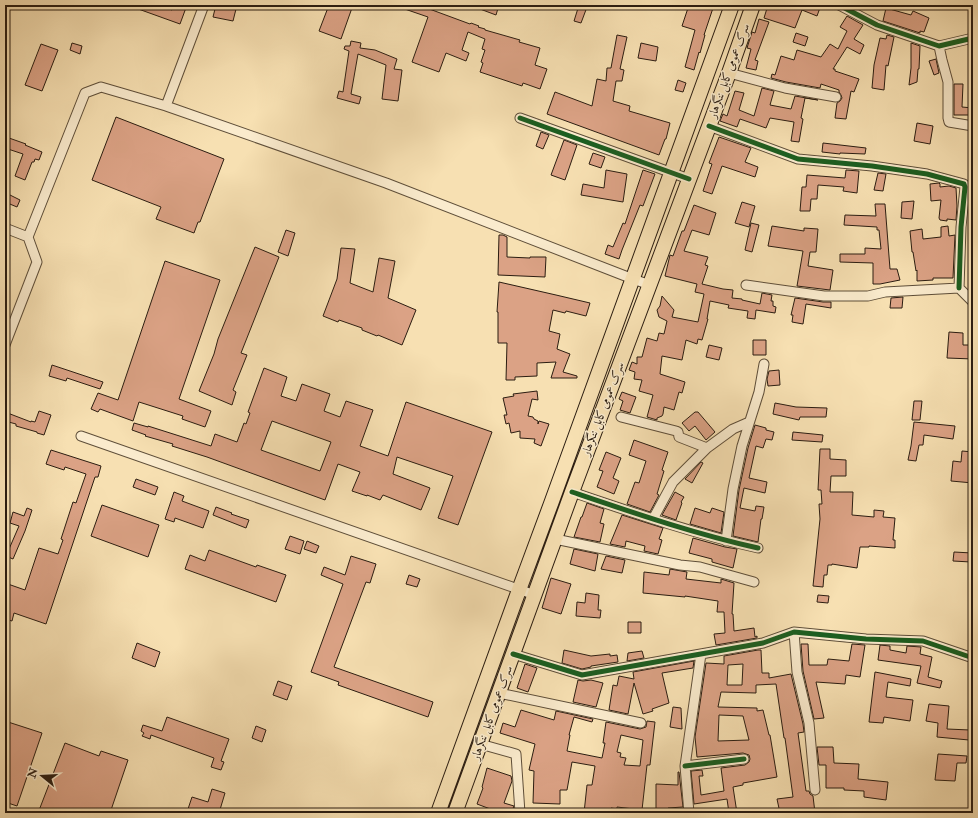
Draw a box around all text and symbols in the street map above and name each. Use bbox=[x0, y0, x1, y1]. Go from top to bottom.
street label: سرک عمومی کابل ننگرهار bbox=[705, 22, 754, 122]
street label: سرک عمومی کابل ننگرهار bbox=[578, 360, 629, 459]
street label: سرک عمومی کابل ننگرهار bbox=[468, 664, 517, 764]
north arrow bbox=[22, 756, 62, 796]
text: N bbox=[25, 765, 41, 781]

